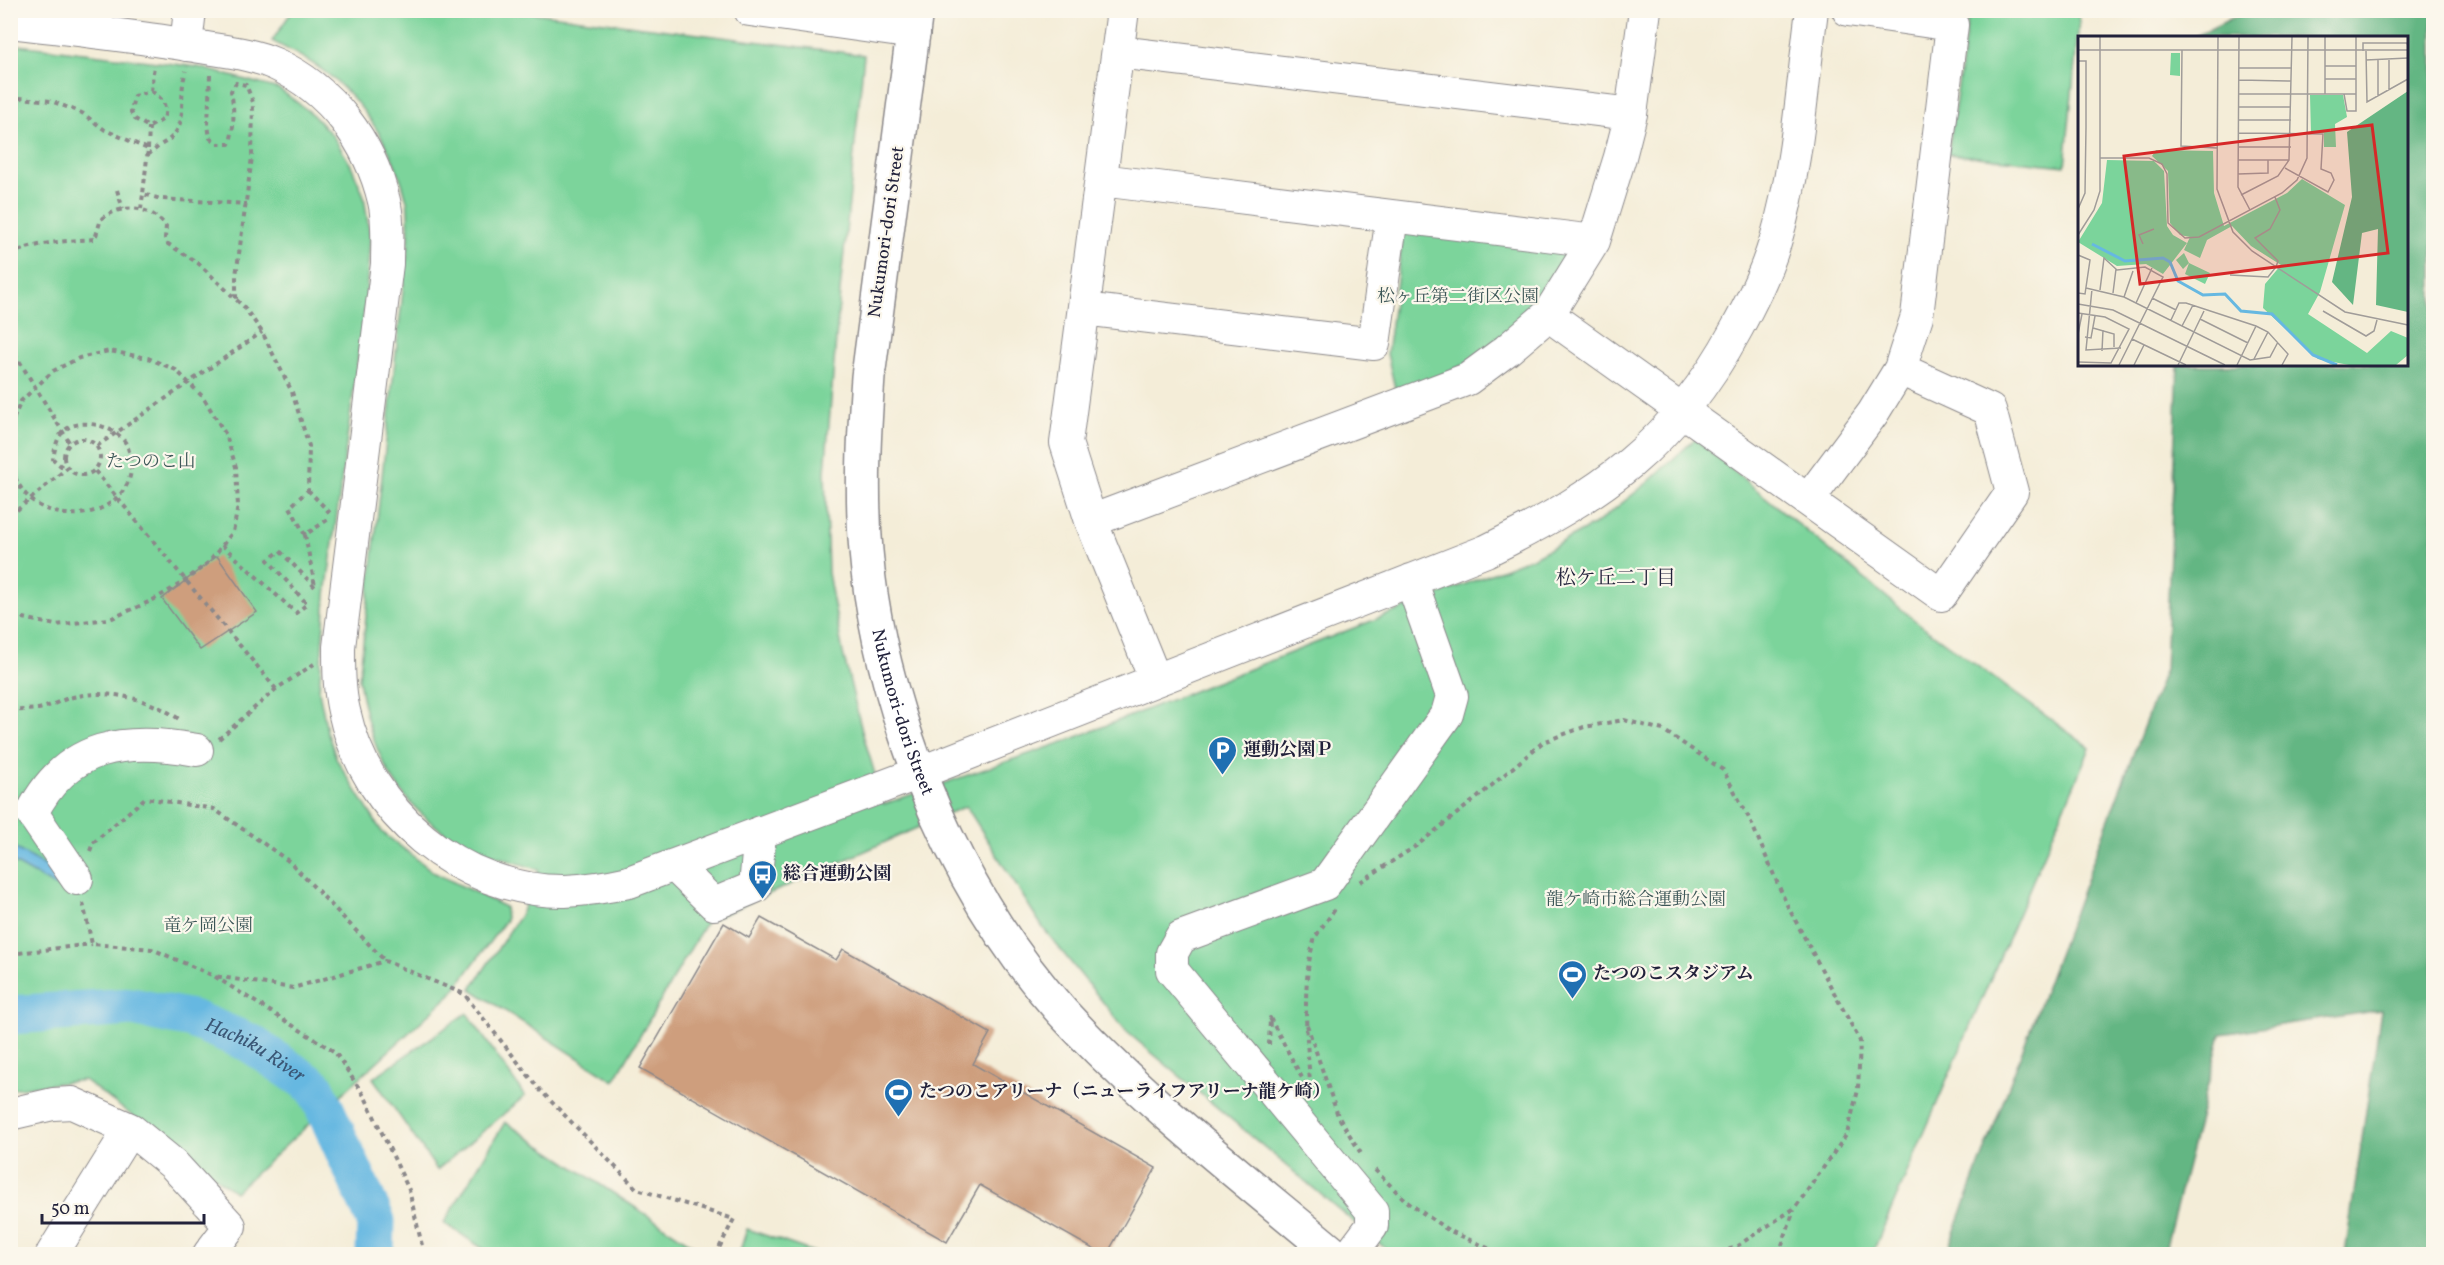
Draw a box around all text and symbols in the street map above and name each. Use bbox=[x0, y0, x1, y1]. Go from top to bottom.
inset map bbox=[2078, 36, 2408, 366]
street label: Nukumori-dori Street bbox=[863, 145, 911, 319]
park label: 松ヶ丘第二街区公園 bbox=[1377, 285, 1539, 310]
park label: たつのこ山 bbox=[106, 450, 196, 475]
district label: 松ケ丘二丁目 bbox=[1556, 565, 1676, 593]
street label: Nukumori-dori Street bbox=[865, 627, 940, 799]
parking icon: 運動公園Ｐ bbox=[1206, 734, 1238, 776]
place label: 運動公園Ｐ bbox=[1243, 738, 1333, 763]
bus stop icon: 総合運動公園 bbox=[746, 858, 778, 900]
place label: 総合運動公園 bbox=[783, 862, 891, 887]
park label: 龍ケ崎市総合運動公園 bbox=[1546, 888, 1726, 913]
park label: 竜ケ岡公園 bbox=[163, 914, 253, 939]
sports icon: たつのこスタジアム bbox=[1556, 958, 1588, 1000]
place label: たつのこスタジアム bbox=[1593, 962, 1754, 987]
water label: Hachiku River bbox=[200, 1012, 311, 1090]
sports icon: たつのこアリーナ（ニューライフアリーナ龍ケ崎） bbox=[882, 1076, 914, 1118]
place label: たつのこアリーナ（ニューライフアリーナ龍ケ崎） bbox=[919, 1080, 1330, 1105]
scale bar bbox=[42, 1187, 204, 1225]
text: 50 m bbox=[51, 1197, 90, 1222]

